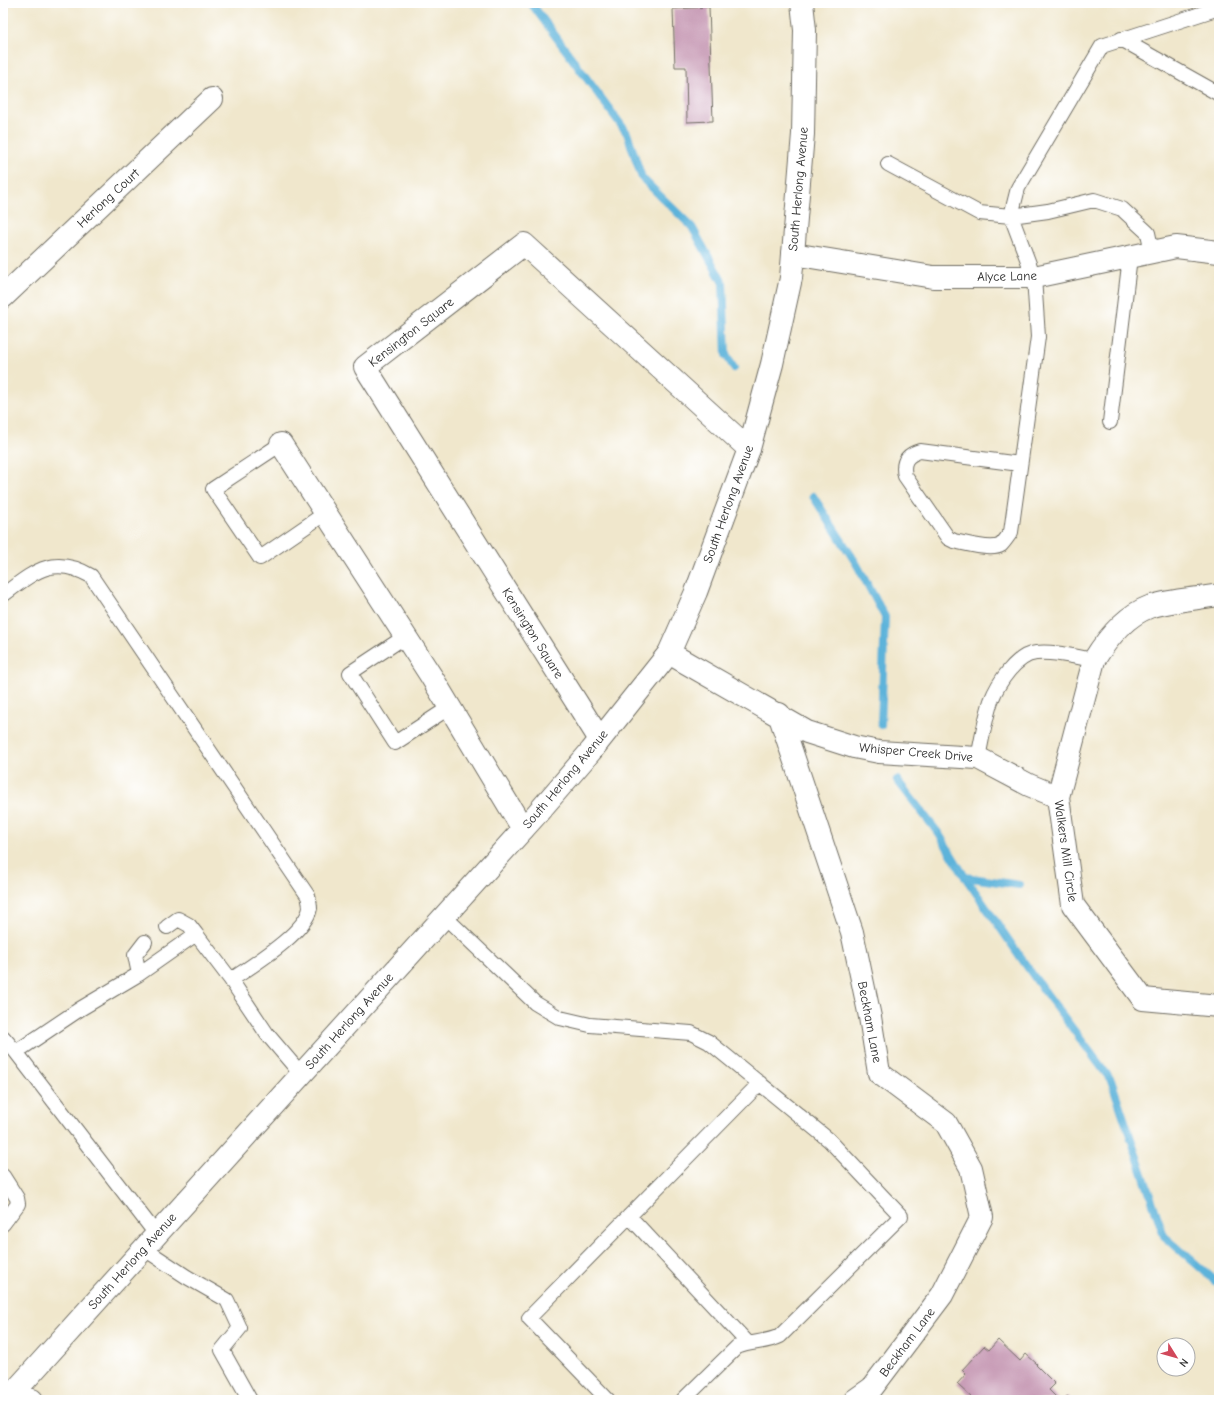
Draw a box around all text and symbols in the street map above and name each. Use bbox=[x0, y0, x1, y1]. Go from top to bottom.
street label: South Herlong Avenue bbox=[785, 126, 811, 252]
street label: Herlong Court bbox=[74, 165, 143, 231]
street label: Alyce Lane bbox=[977, 268, 1038, 284]
street label: Kensington Square bbox=[365, 294, 457, 370]
street label: South Herlong Avenue bbox=[700, 442, 757, 565]
street label: Kensington Square bbox=[499, 585, 567, 681]
street label: South Herlong Avenue bbox=[519, 726, 611, 832]
street label: Whisper Creek Drive bbox=[859, 740, 974, 764]
street label: Walkers Mill Circle bbox=[1051, 799, 1081, 903]
street label: South Herlong Avenue bbox=[302, 969, 397, 1072]
street label: Beckham Lane bbox=[855, 980, 885, 1064]
street label: South Herlong Avenue bbox=[85, 1209, 180, 1312]
street label: Beckham Lane bbox=[876, 1304, 938, 1379]
north arrow bbox=[1156, 1337, 1196, 1377]
text: N bbox=[1176, 1356, 1191, 1369]

